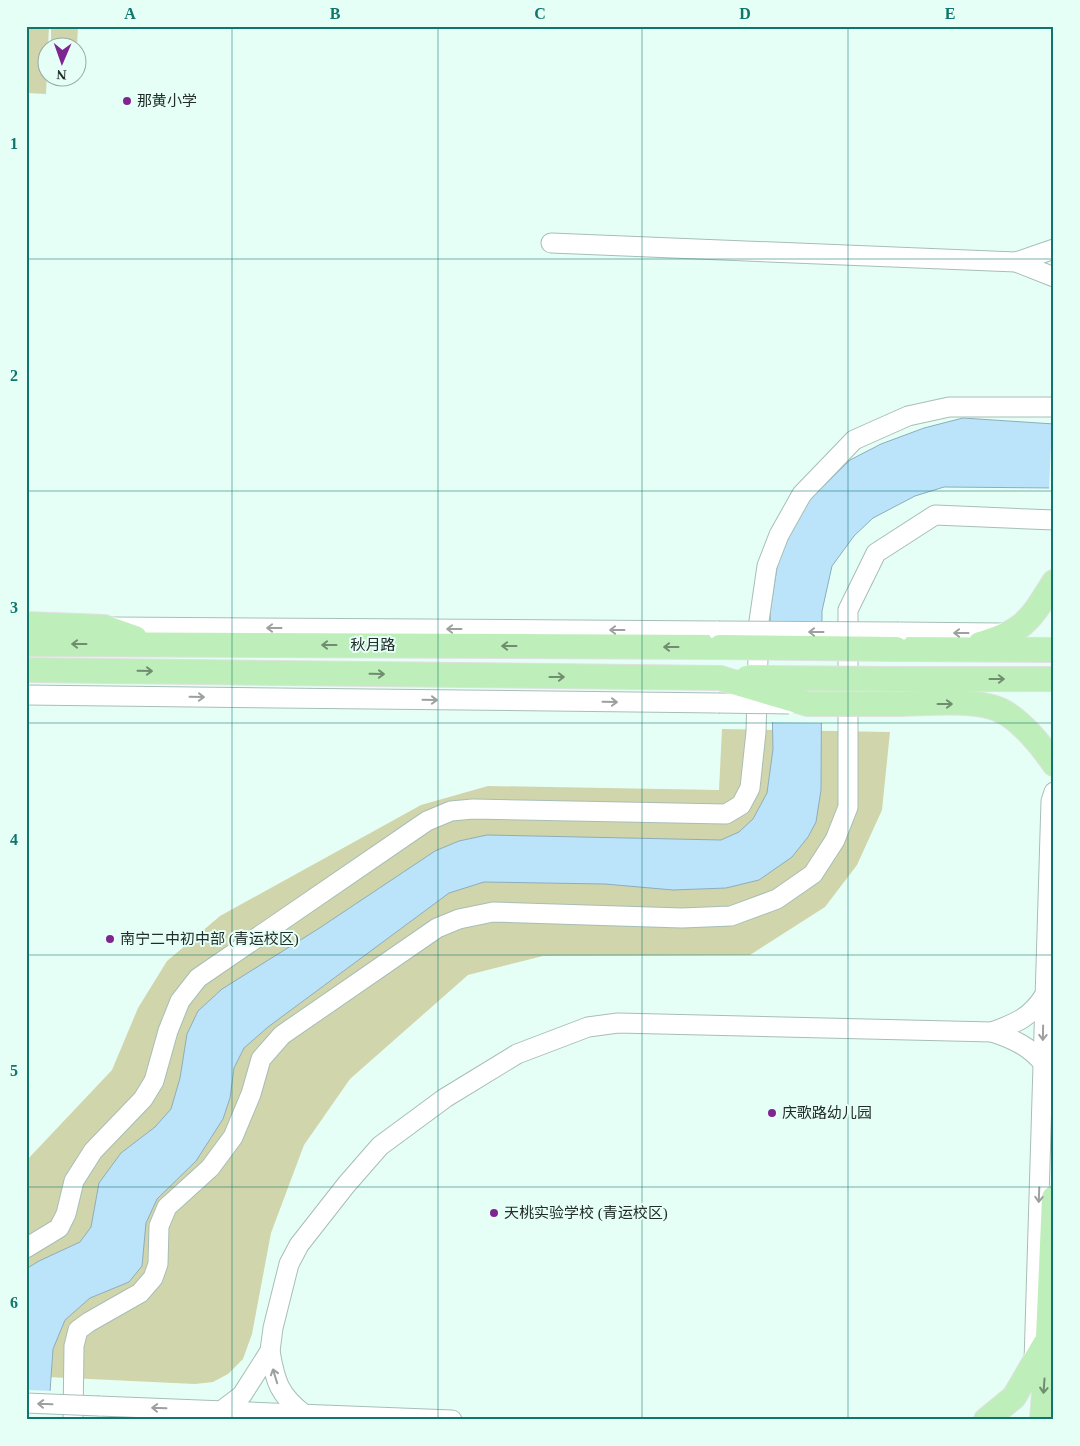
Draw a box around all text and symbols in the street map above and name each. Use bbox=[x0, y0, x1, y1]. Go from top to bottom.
text: A bbox=[124, 5, 136, 22]
text: B bbox=[330, 5, 341, 22]
text: C bbox=[534, 5, 546, 22]
text: D bbox=[739, 5, 751, 22]
text: E bbox=[945, 5, 955, 22]
north arrow bbox=[38, 38, 88, 88]
text: N bbox=[56, 67, 67, 82]
place label: 那黄小学 bbox=[137, 93, 197, 109]
marker: 那黄小学 bbox=[121, 95, 133, 107]
text: 1 bbox=[10, 135, 18, 152]
text: 2 bbox=[10, 367, 18, 384]
text: 3 bbox=[10, 599, 18, 616]
one-way arrow bbox=[266, 623, 282, 633]
one-way arrow bbox=[446, 624, 462, 634]
one-way arrow bbox=[609, 625, 625, 635]
one-way arrow bbox=[808, 627, 824, 637]
one-way arrow bbox=[953, 628, 969, 638]
street label: 秋月路 bbox=[350, 637, 396, 653]
one-way arrow bbox=[71, 639, 88, 649]
one-way arrow bbox=[321, 640, 338, 650]
one-way arrow bbox=[501, 641, 518, 651]
one-way arrow bbox=[664, 642, 680, 652]
one-way arrow bbox=[136, 666, 153, 676]
one-way arrow bbox=[369, 669, 385, 679]
one-way arrow bbox=[549, 672, 565, 682]
one-way arrow bbox=[988, 674, 1005, 684]
one-way arrow bbox=[189, 692, 205, 702]
one-way arrow bbox=[422, 695, 438, 704]
one-way arrow bbox=[602, 697, 618, 706]
one-way arrow bbox=[937, 699, 953, 709]
text: 4 bbox=[10, 831, 18, 848]
place label: 南宁二中初中部 (青运校区) bbox=[120, 930, 299, 948]
marker: 南宁二中初中部 (青运校区) bbox=[104, 933, 116, 945]
one-way arrow bbox=[1038, 1024, 1048, 1040]
text: 5 bbox=[10, 1062, 18, 1079]
place label: 庆歌路幼儿园 bbox=[782, 1105, 872, 1121]
marker: 庆歌路幼儿园 bbox=[766, 1107, 778, 1119]
one-way arrow bbox=[1034, 1186, 1044, 1203]
place label: 天桃实验学校 (青运校区) bbox=[504, 1204, 668, 1222]
marker: 天桃实验学校 (青运校区) bbox=[488, 1207, 500, 1219]
text: 6 bbox=[10, 1294, 18, 1311]
one-way arrow bbox=[270, 1369, 280, 1385]
one-way arrow bbox=[1040, 1378, 1049, 1394]
one-way arrow bbox=[37, 1399, 54, 1409]
one-way arrow bbox=[151, 1404, 167, 1413]

